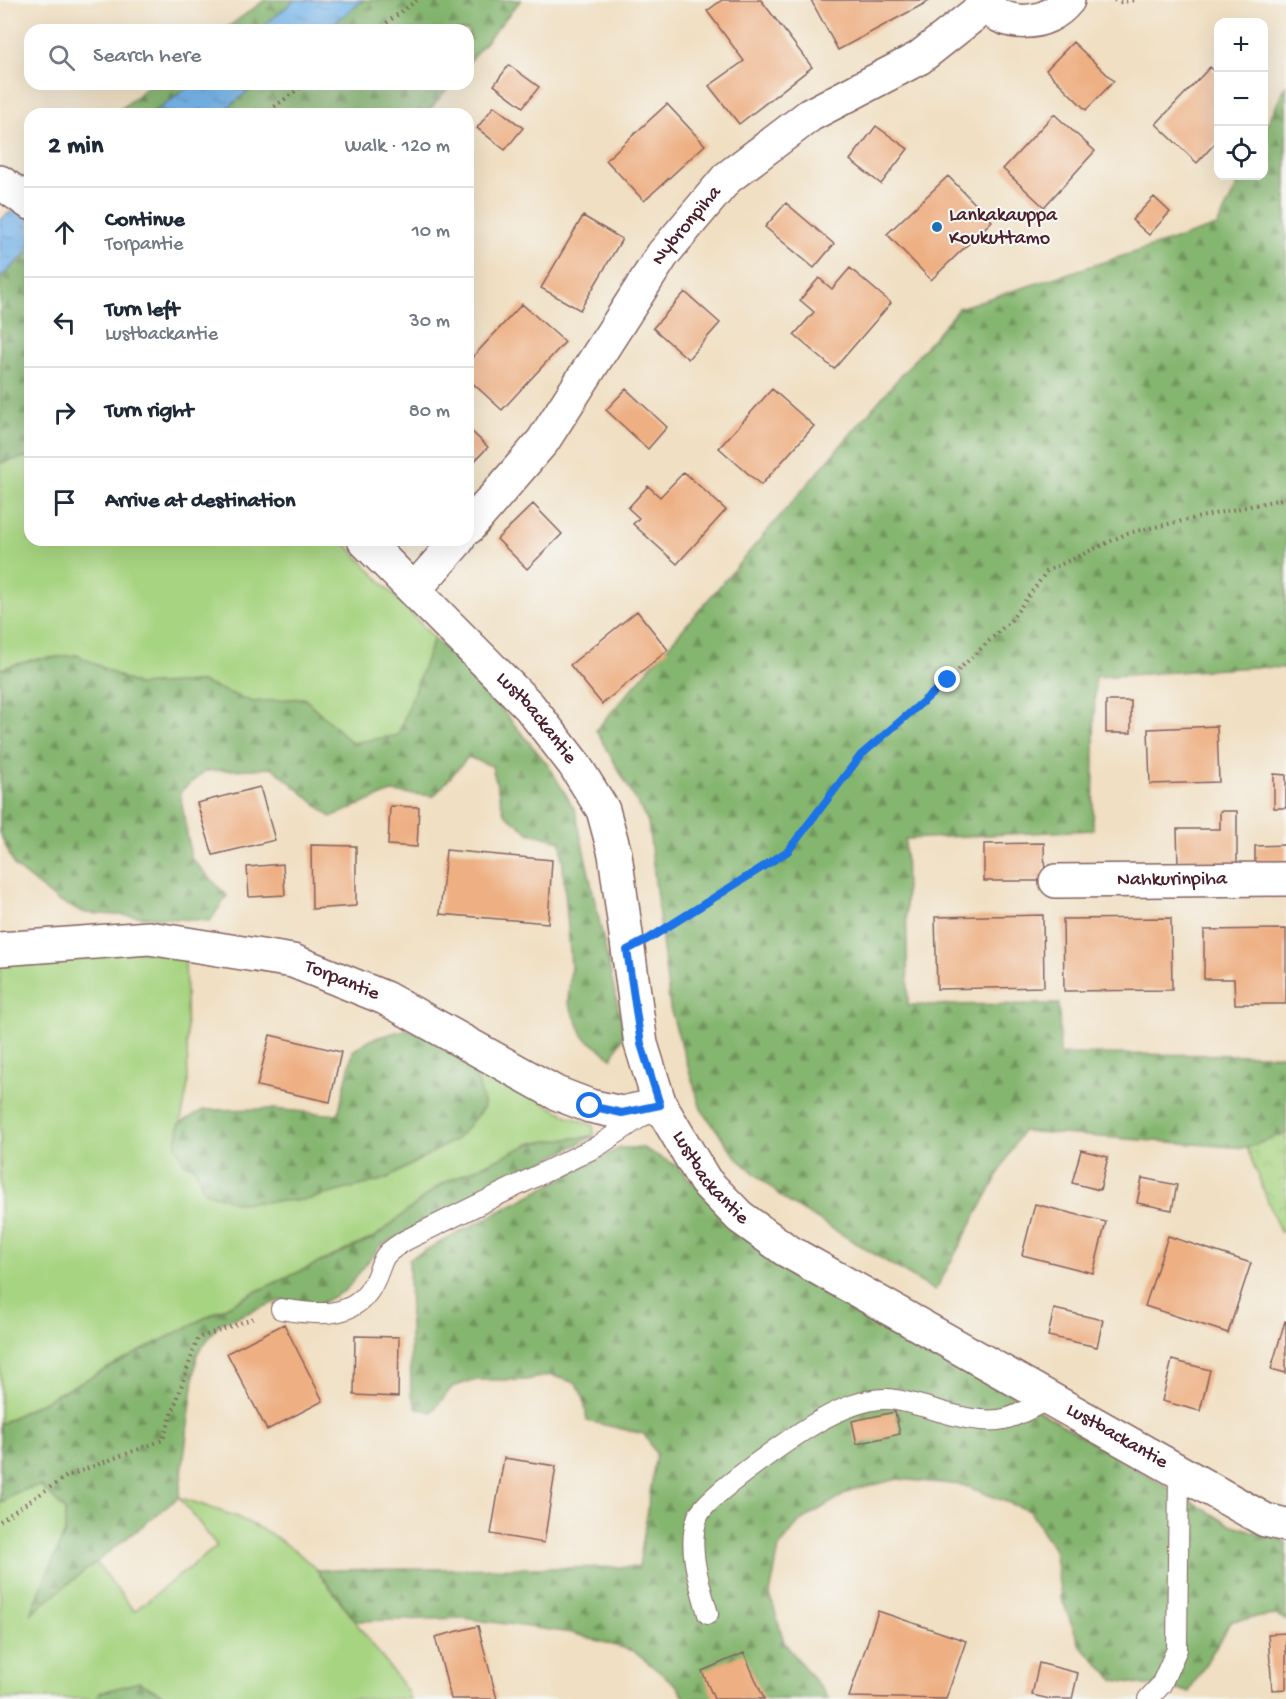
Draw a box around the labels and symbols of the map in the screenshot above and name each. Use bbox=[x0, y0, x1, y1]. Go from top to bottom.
street label: Nybronpiha bbox=[647, 181, 727, 270]
place label: Lankakauppa Koukuttamo bbox=[949, 205, 1058, 251]
marker: Lankakauppa Koukuttamo bbox=[930, 220, 944, 234]
route end bbox=[934, 666, 960, 692]
street label: Lustbackantie bbox=[491, 668, 582, 769]
street label: Nahkurinpiha bbox=[1117, 868, 1228, 892]
street label: Torpantie bbox=[300, 955, 383, 1006]
route start bbox=[576, 1092, 602, 1118]
street label: Lustbackantie bbox=[667, 1127, 753, 1231]
street label: Lustbackantie bbox=[1062, 1399, 1172, 1475]

